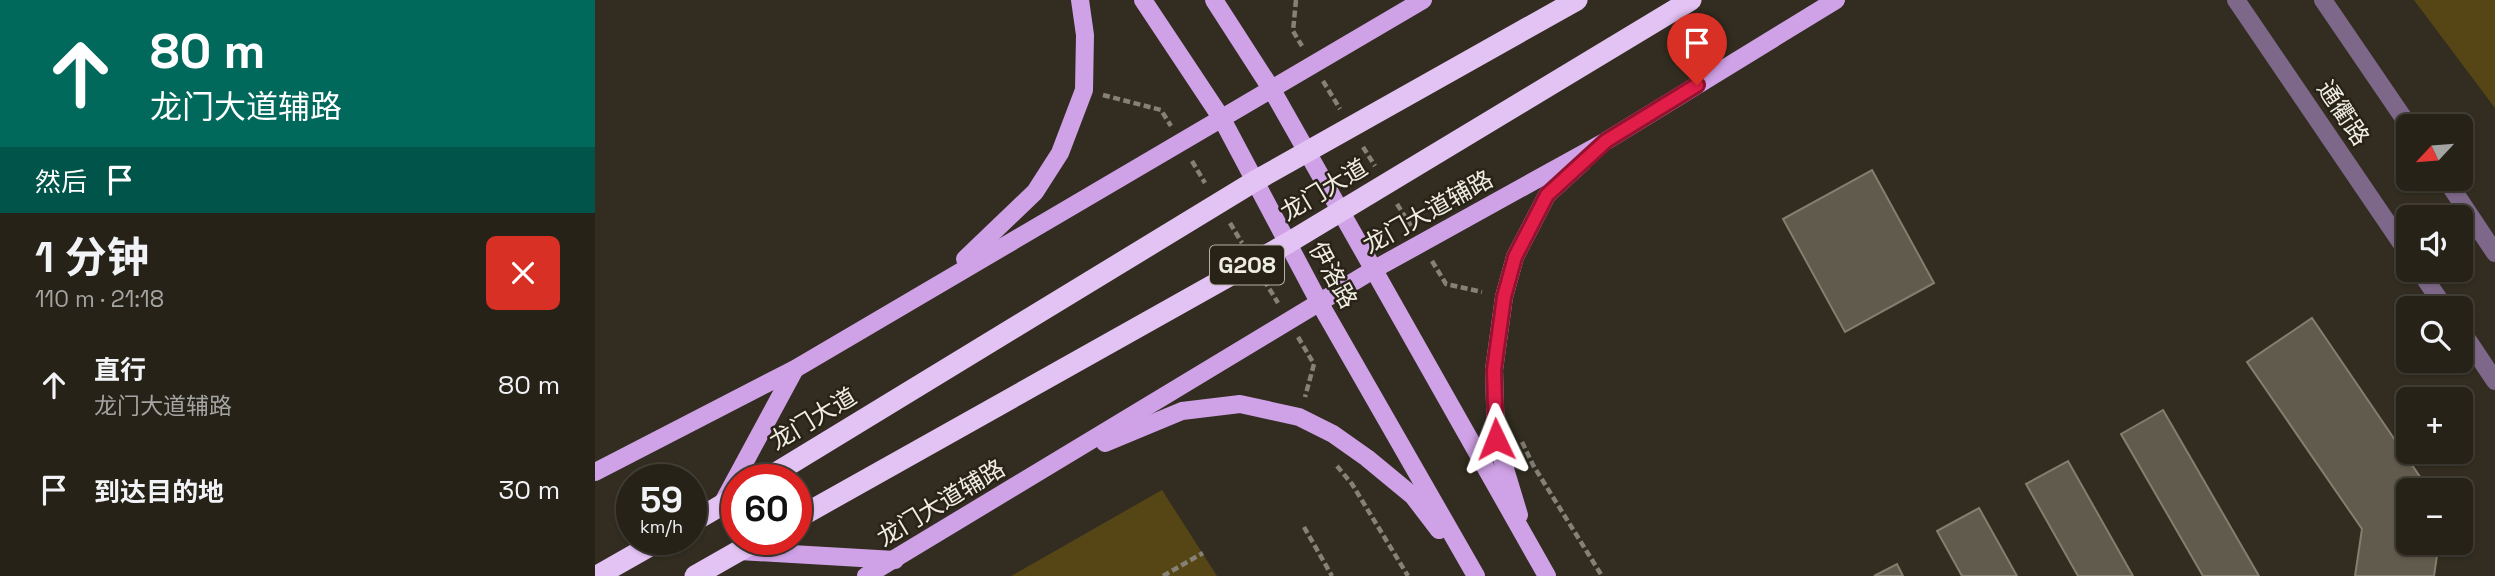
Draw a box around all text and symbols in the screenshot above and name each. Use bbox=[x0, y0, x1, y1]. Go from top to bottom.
pin bbox=[1667, 13, 1727, 85]
text: 80 m bbox=[150, 20, 265, 82]
icon: arrive bbox=[1678, 24, 1716, 62]
icon: ahead bbox=[35, 28, 126, 119]
street label: 通衢路 bbox=[2310, 74, 2376, 151]
text: 龙门大道辅路 bbox=[150, 87, 342, 127]
north arrow bbox=[2396, 114, 2473, 191]
map controls bbox=[2396, 114, 2473, 555]
street label: 龙门大道 bbox=[1275, 152, 1373, 228]
icon: arrive bbox=[101, 161, 139, 199]
street label: 龙门大道辅路 bbox=[1357, 163, 1498, 260]
text: 然后 bbox=[35, 165, 87, 199]
button: sound bbox=[2396, 205, 2473, 282]
text: 1 分钟 bbox=[35, 231, 149, 284]
button: close bbox=[486, 236, 560, 310]
street label: 伊洛路 bbox=[1302, 236, 1364, 314]
road number: G208 bbox=[1210, 246, 1284, 284]
text: 110 m · 21:18 bbox=[35, 284, 164, 314]
button: search bbox=[2396, 296, 2473, 373]
text: 直行 bbox=[94, 353, 146, 387]
icon: ahead bbox=[35, 366, 73, 404]
text: 80 m bbox=[498, 368, 560, 402]
street label: 龙门大道 bbox=[764, 381, 862, 457]
button: + bbox=[2396, 387, 2473, 464]
text: 龙门大道辅路 bbox=[94, 391, 232, 421]
position arrow bbox=[1459, 402, 1533, 476]
street label: 龙门大道辅路 bbox=[871, 452, 1010, 553]
speed limit sign: 60 bbox=[721, 464, 812, 555]
icon: arrive bbox=[35, 471, 73, 509]
text: 30 m bbox=[499, 473, 560, 507]
text: 到达目的地 bbox=[94, 475, 224, 509]
text: 59 bbox=[640, 478, 683, 522]
button: − bbox=[2396, 478, 2473, 555]
text: km/h bbox=[640, 515, 683, 538]

